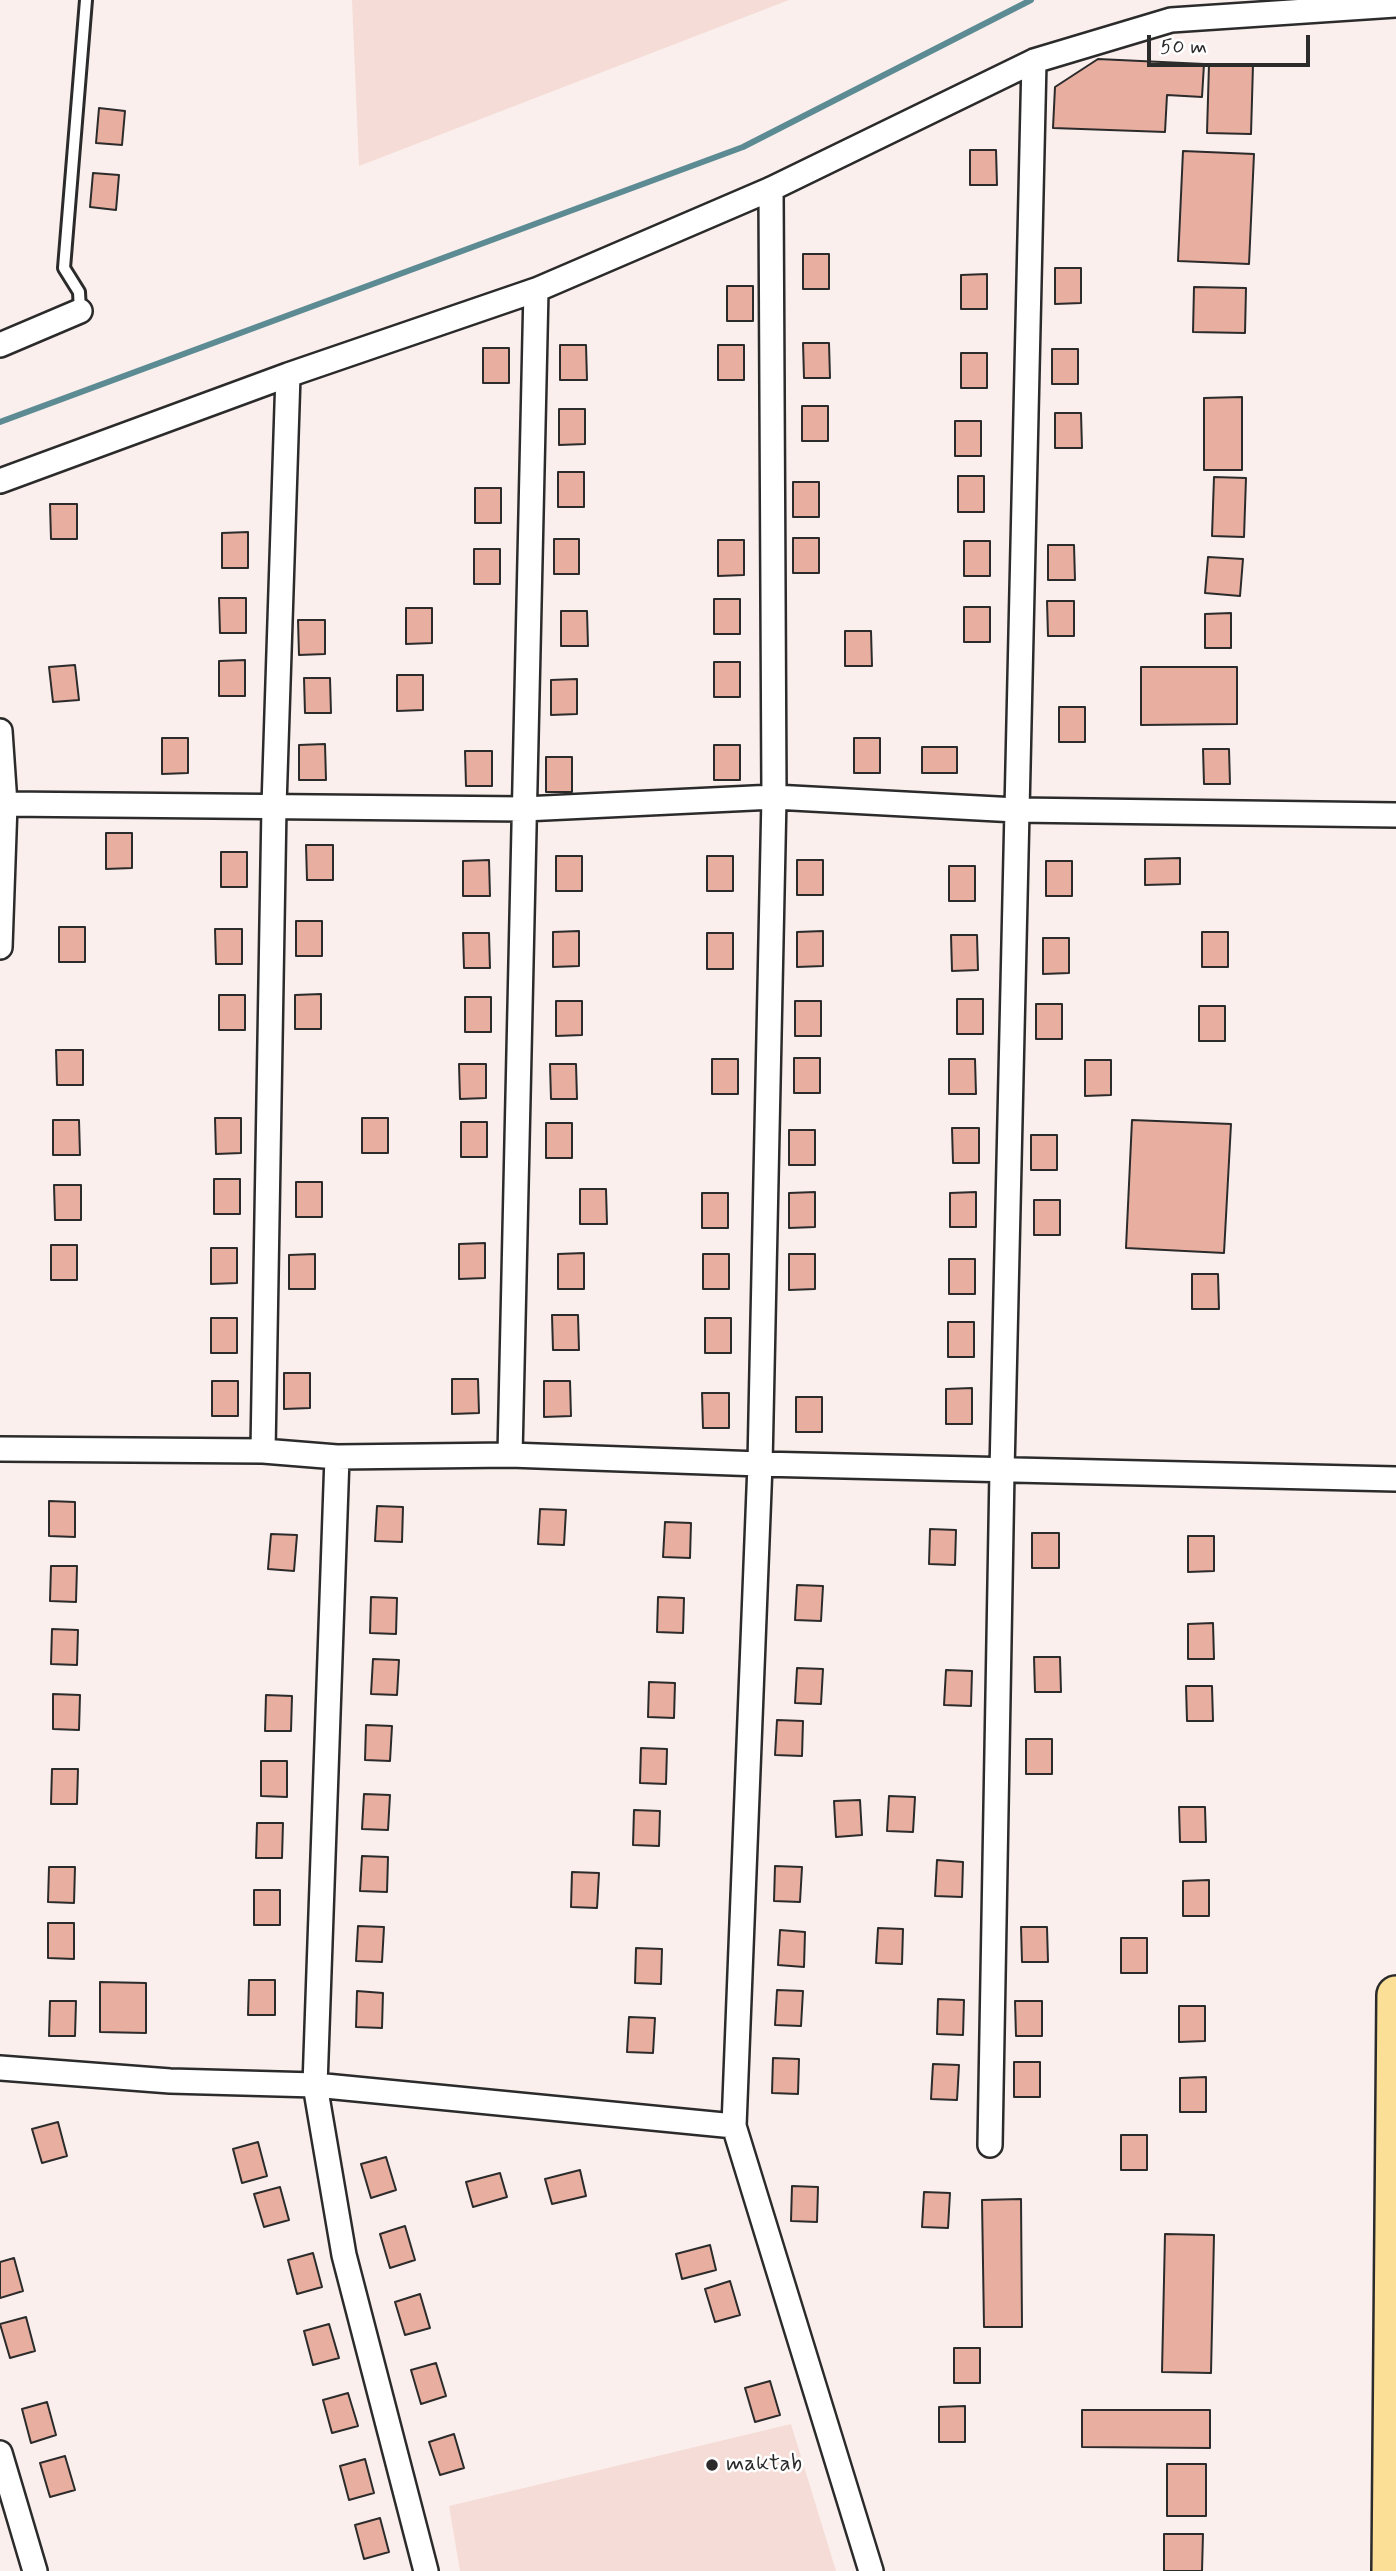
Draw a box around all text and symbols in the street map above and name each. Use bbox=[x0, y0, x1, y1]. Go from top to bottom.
scale bar bbox=[1151, 21, 1314, 65]
text: 50 m bbox=[1160, 33, 1207, 61]
place label: maktab bbox=[726, 2451, 802, 2479]
marker: maktab bbox=[704, 2457, 720, 2473]

